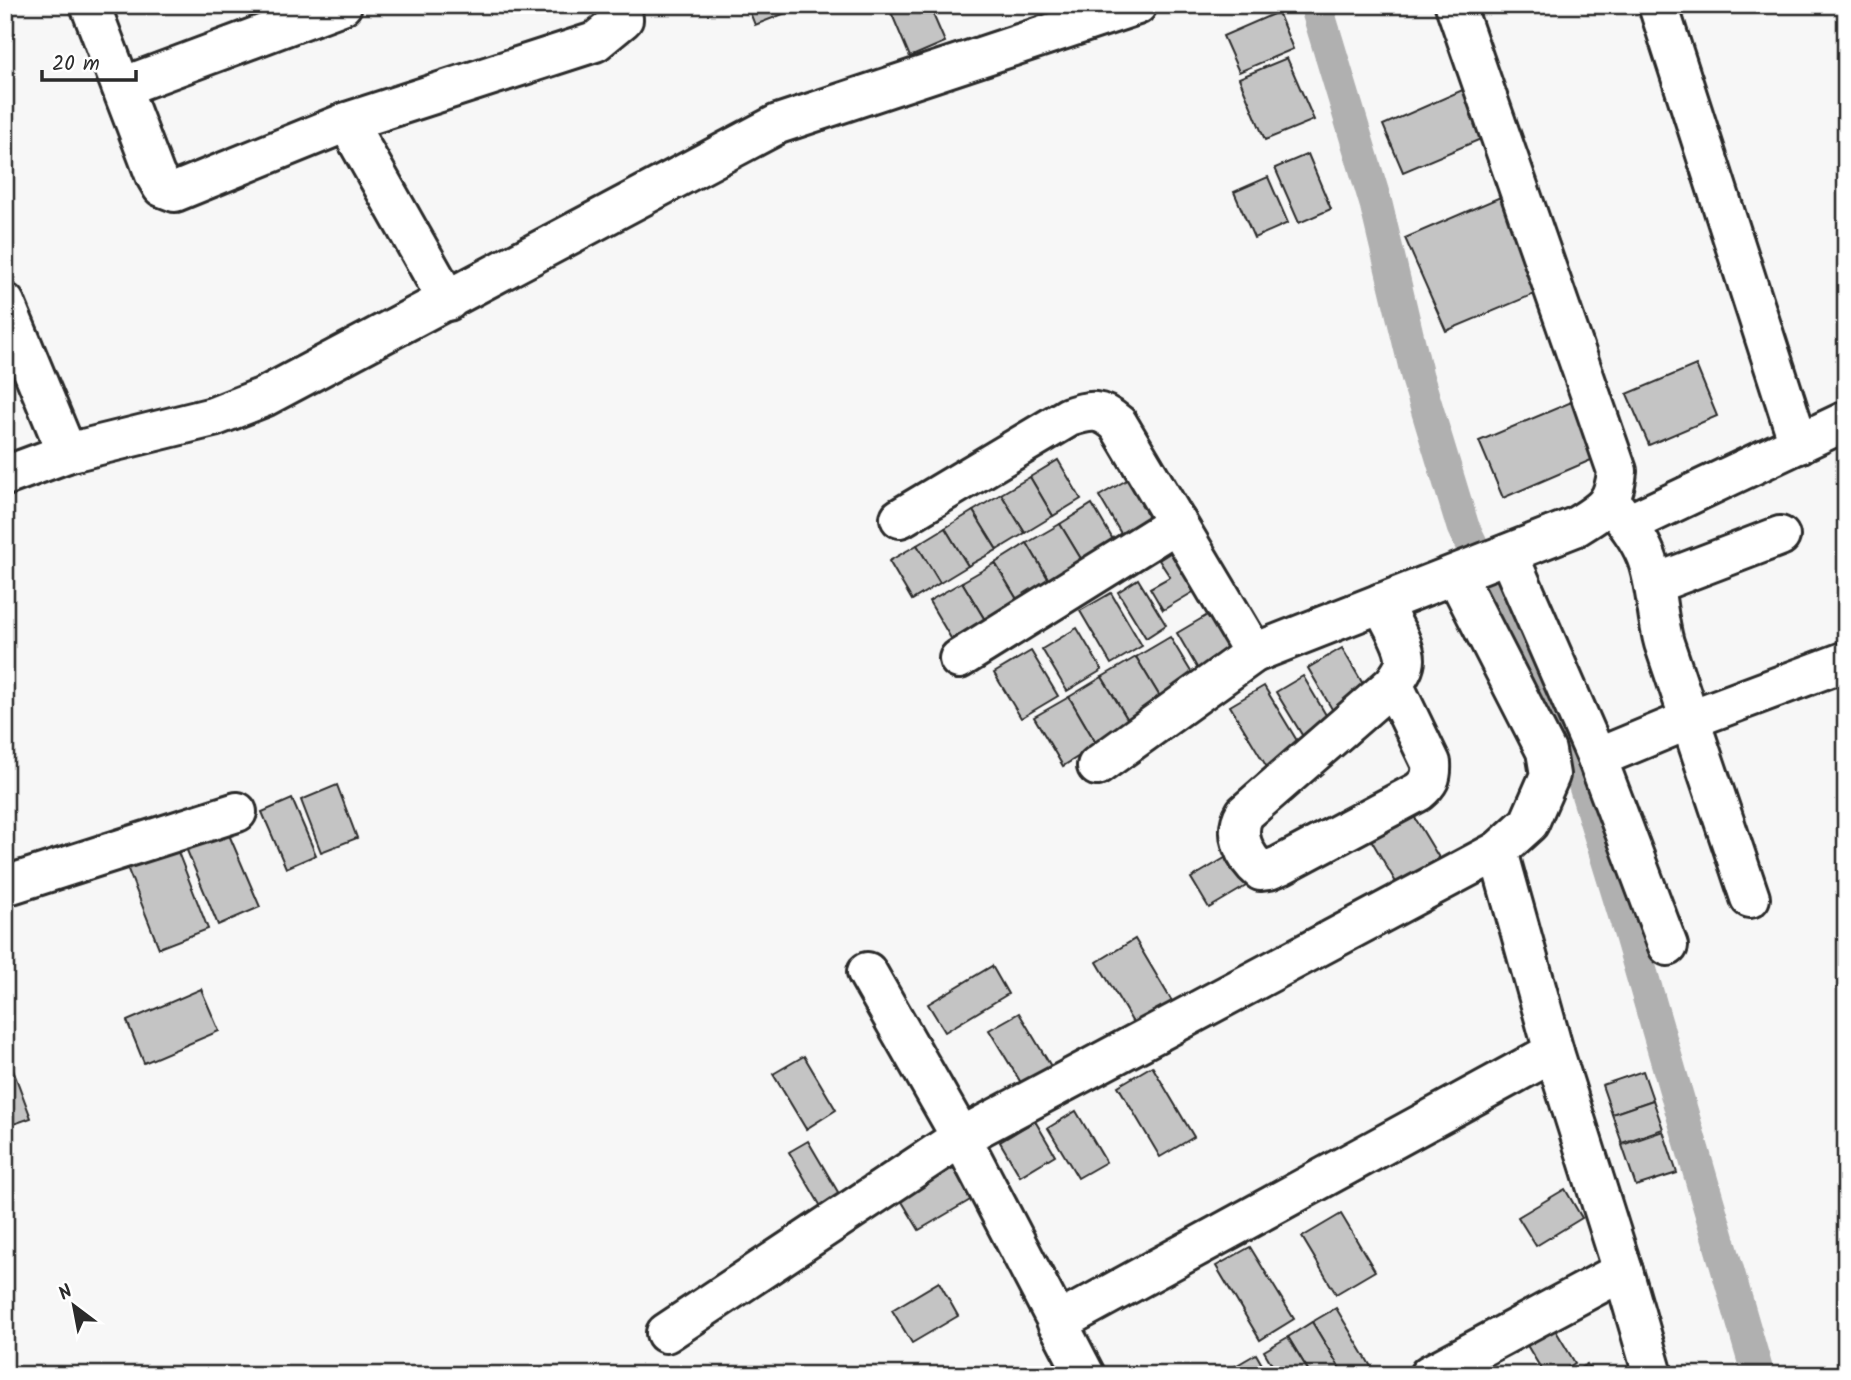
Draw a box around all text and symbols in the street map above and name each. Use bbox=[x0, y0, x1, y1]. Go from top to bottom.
scale bar bbox=[42, 38, 136, 82]
text: 20 m bbox=[52, 48, 100, 81]
north arrow bbox=[38, 1272, 108, 1342]
text: N bbox=[53, 1277, 79, 1309]

